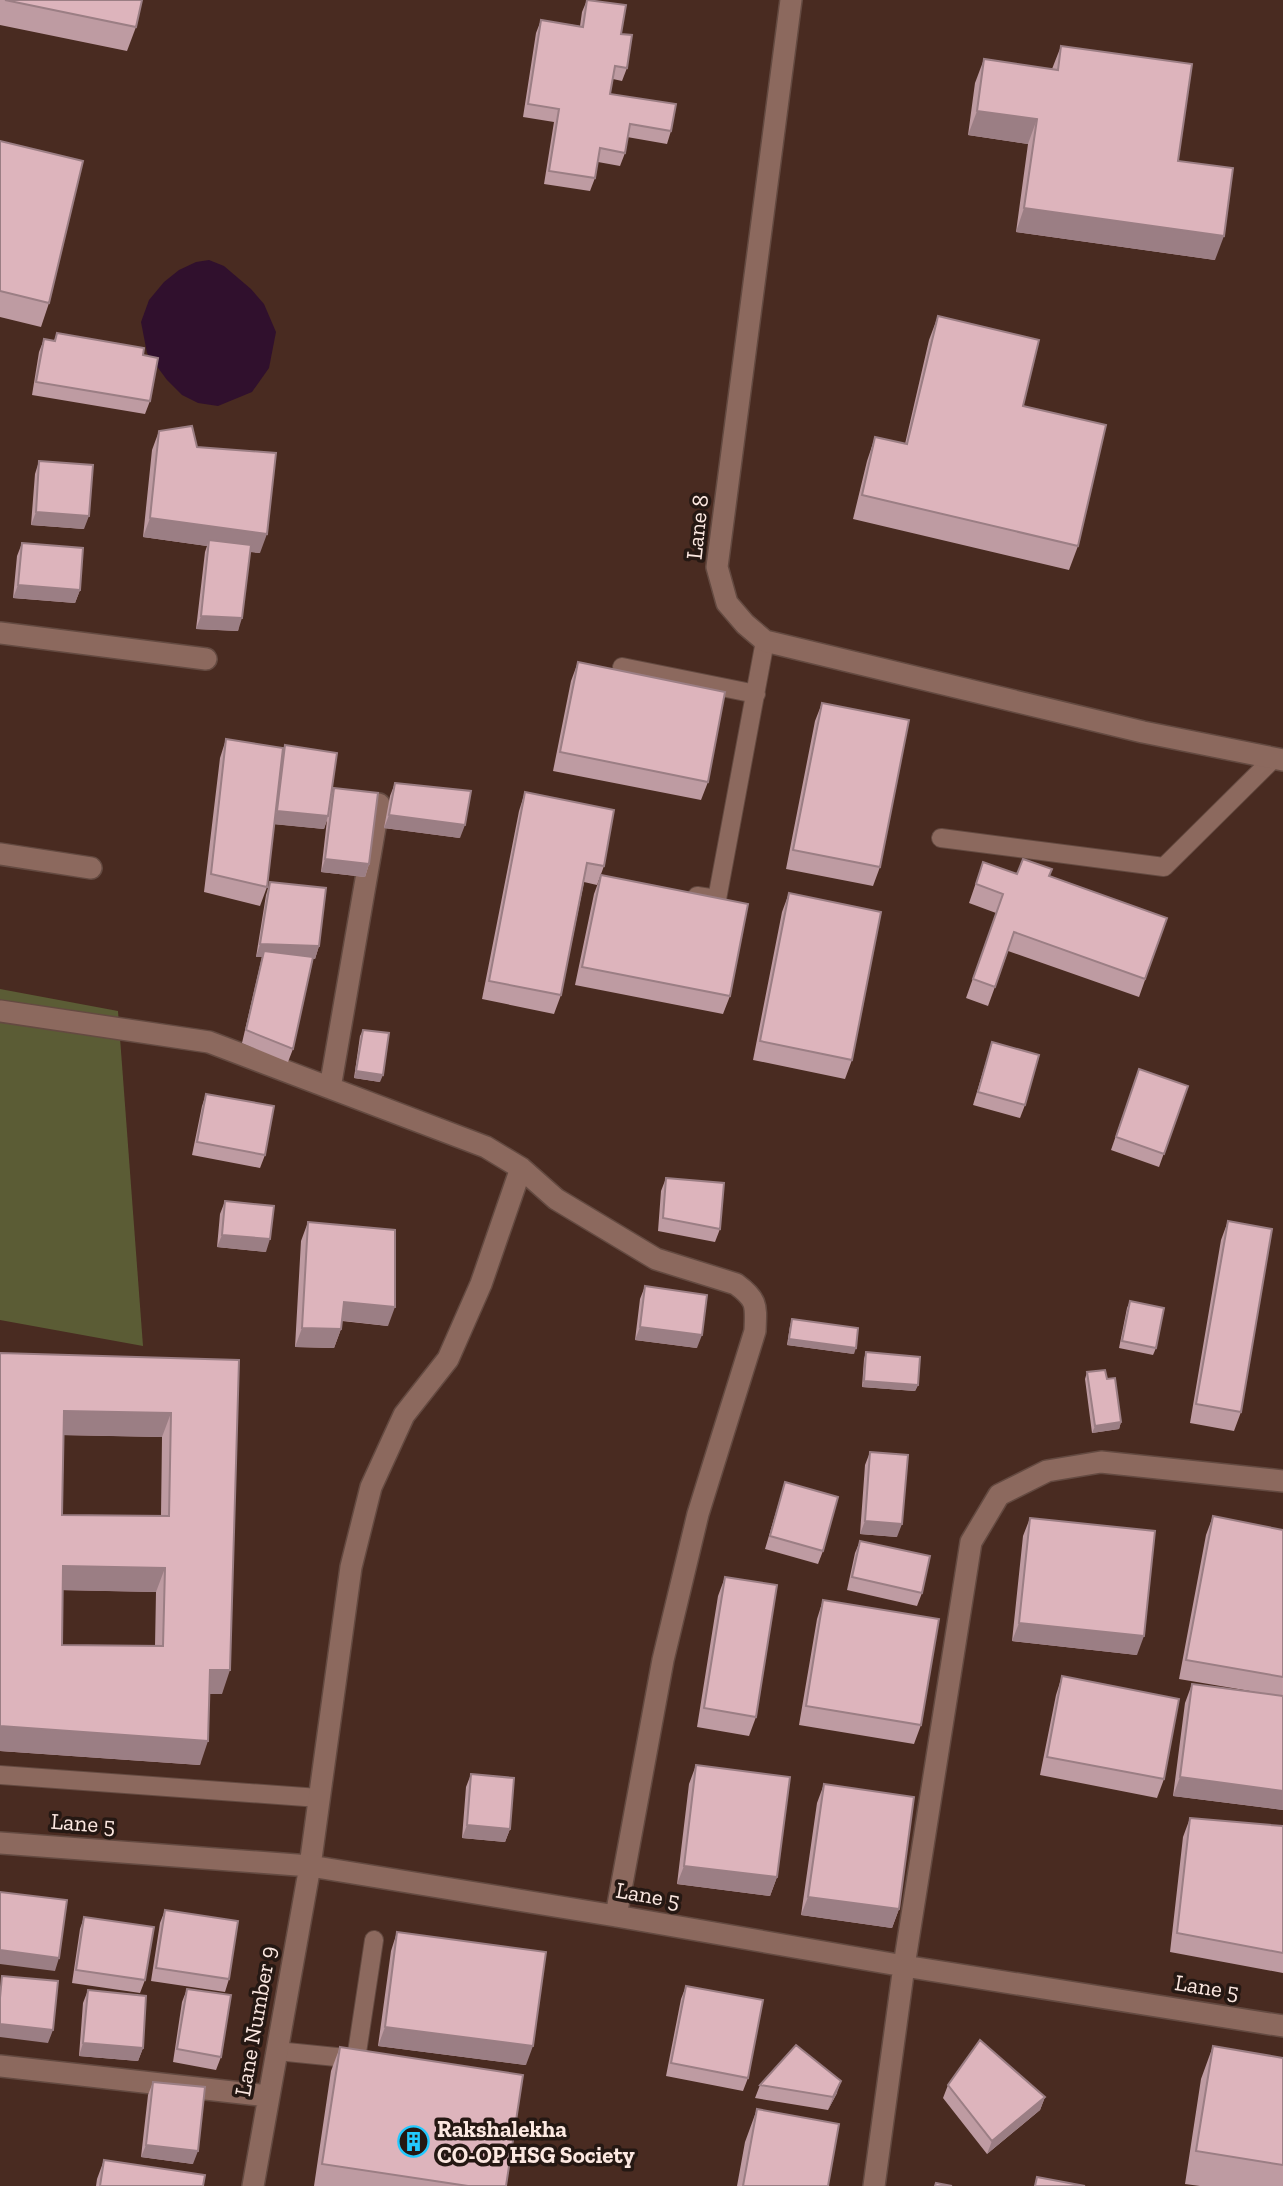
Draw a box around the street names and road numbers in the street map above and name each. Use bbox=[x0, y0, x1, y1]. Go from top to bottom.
street label: Lane 8 bbox=[680, 493, 714, 561]
street label: Lane 5 bbox=[50, 1807, 116, 1839]
street label: Lane 5 bbox=[614, 1876, 682, 1914]
street label: Lane Number 9 bbox=[228, 1944, 282, 2098]
street label: Lane 5 bbox=[1173, 1968, 1241, 2006]

